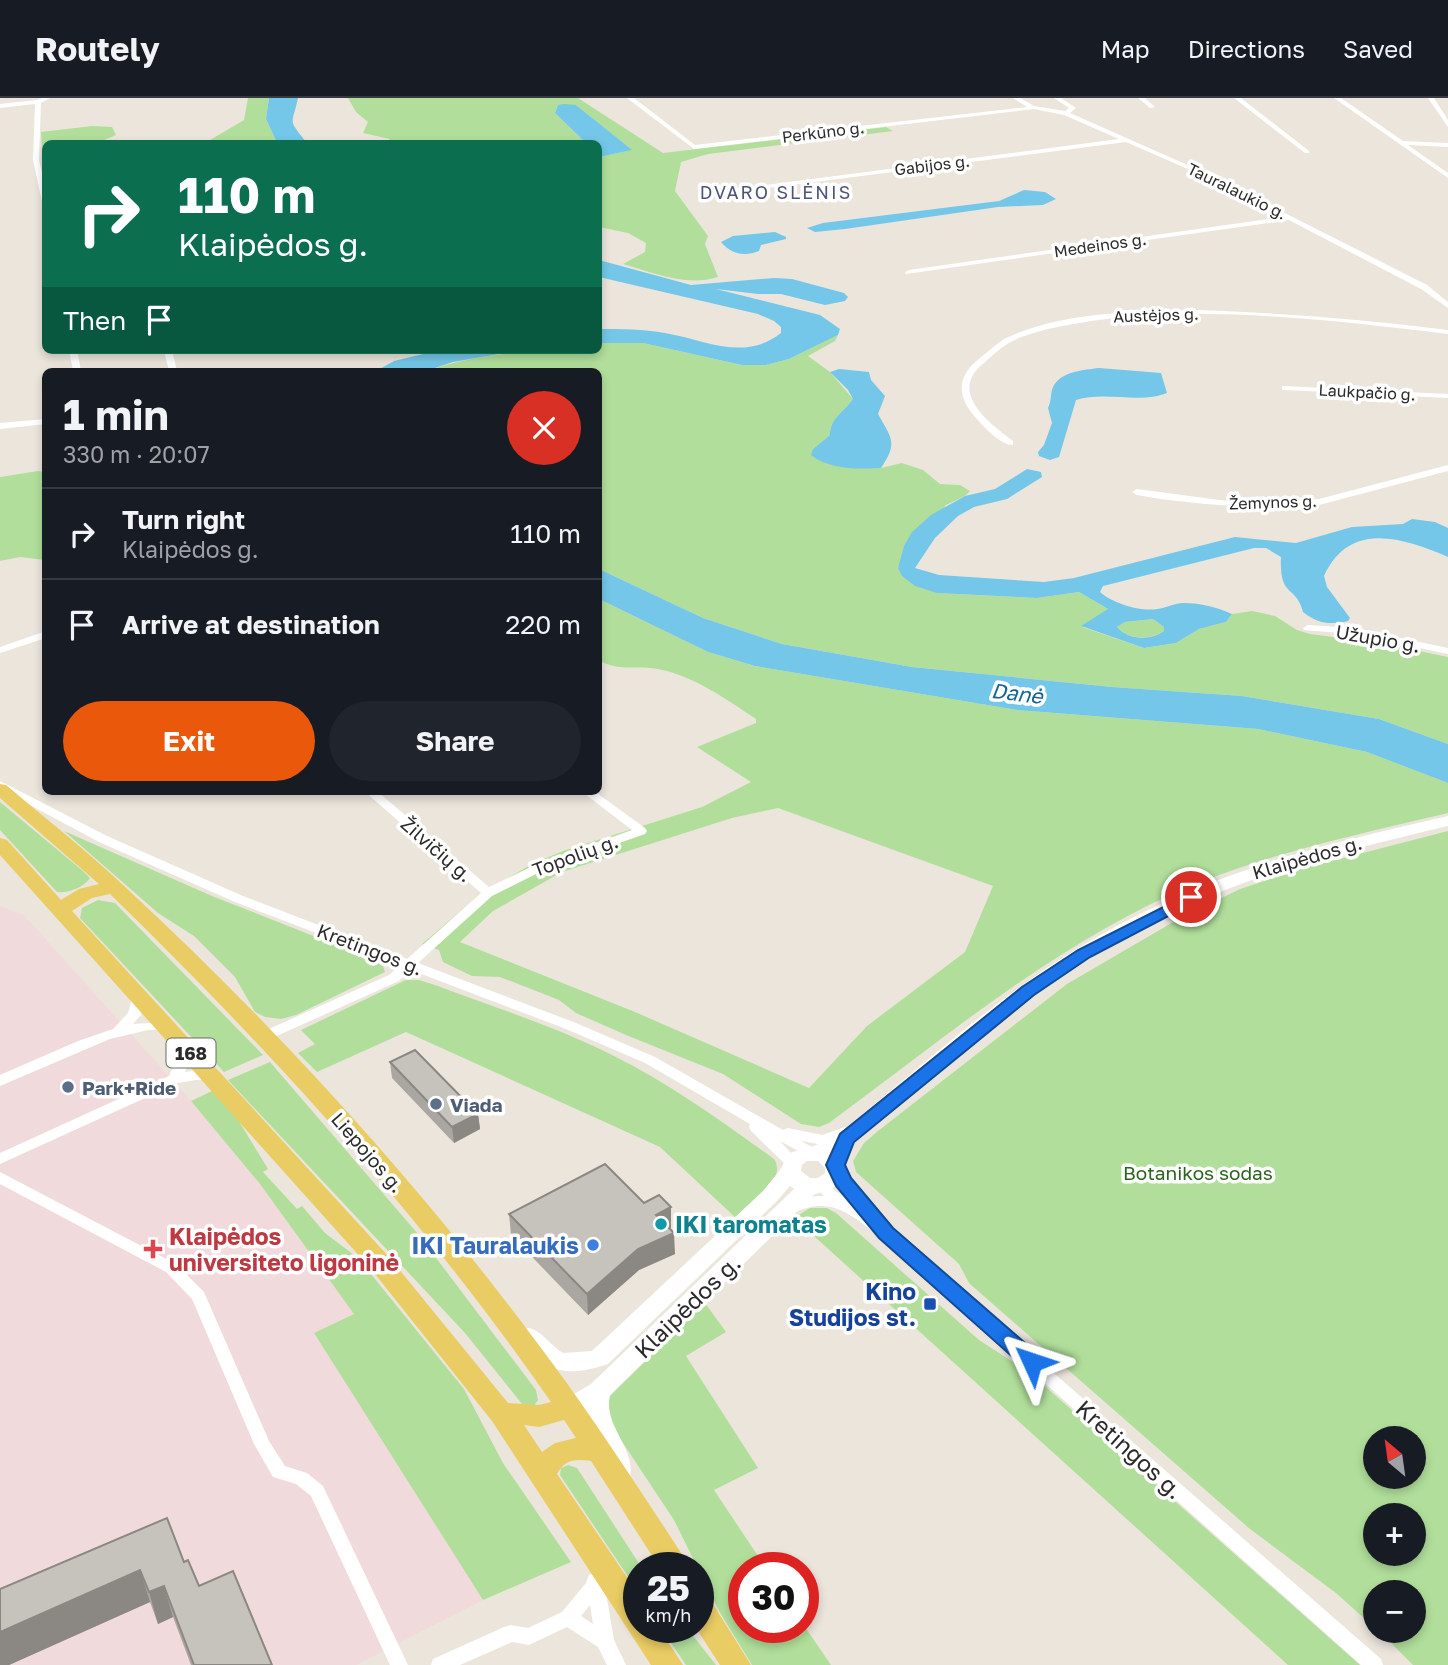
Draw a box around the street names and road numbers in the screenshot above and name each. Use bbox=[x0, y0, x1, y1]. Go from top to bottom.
street label: Perkūno g. bbox=[781, 117, 865, 147]
street label: Gabijos g. bbox=[893, 150, 971, 180]
street label: Tauralaukio g. bbox=[1184, 158, 1290, 224]
street label: Medeinos g. bbox=[1053, 229, 1147, 261]
street label: Austėjos g. bbox=[1113, 304, 1199, 326]
street label: Laukpačio g. bbox=[1318, 379, 1416, 405]
street label: Žemynos g. bbox=[1229, 490, 1317, 514]
street label: Užupio g. bbox=[1334, 619, 1422, 657]
street label: Žilvičių g. bbox=[397, 812, 477, 886]
street label: Topolių g. bbox=[529, 829, 621, 881]
street label: Klaipėdos g. bbox=[1250, 830, 1364, 884]
street label: Kretingos g. bbox=[314, 918, 426, 980]
road number: 168 bbox=[166, 1038, 216, 1068]
street label: Liepojos g. bbox=[327, 1107, 409, 1197]
street label: Klaipėdos g. bbox=[628, 1248, 746, 1364]
street label: Kretingos g. bbox=[1071, 1394, 1189, 1504]

